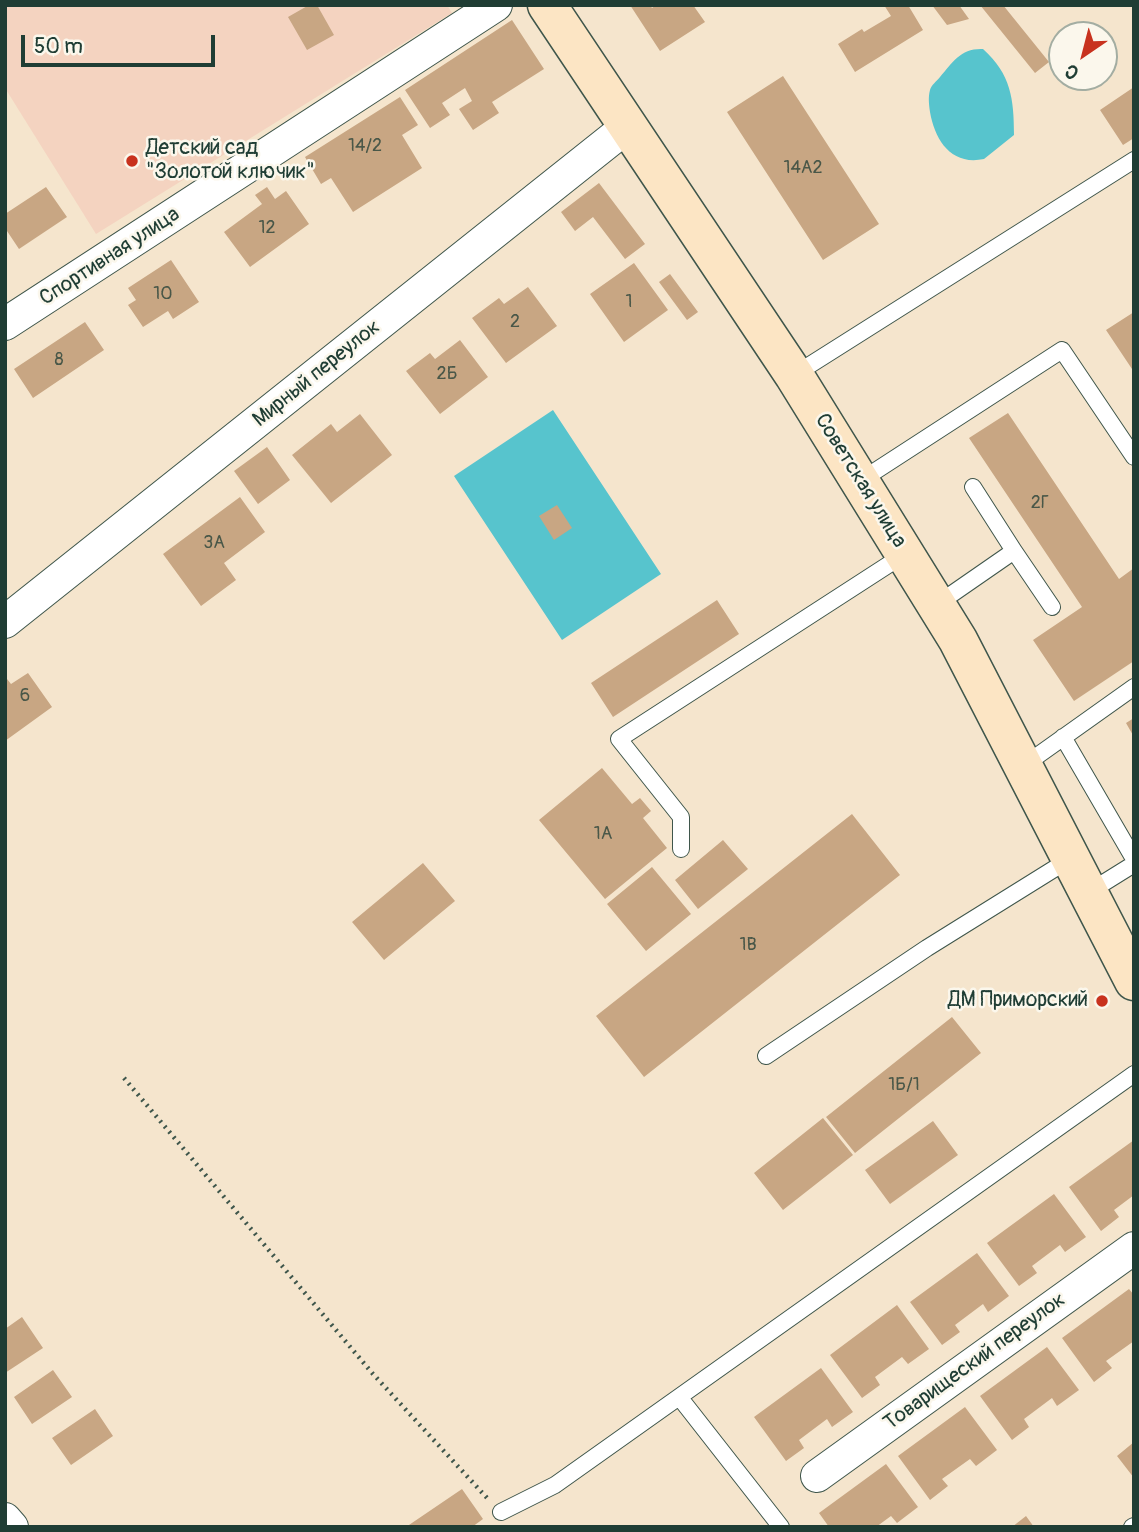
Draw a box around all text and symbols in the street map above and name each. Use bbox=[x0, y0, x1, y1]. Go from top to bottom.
scale bar bbox=[24, 21, 219, 65]
north arrow bbox=[1048, 21, 1118, 91]
text: 50 m bbox=[34, 33, 83, 60]
text: С bbox=[1060, 58, 1084, 85]
house number: 14/2 bbox=[348, 135, 382, 157]
place label: Детский сад "Золотой ключик" bbox=[146, 136, 315, 186]
marker: Детский сад "Золотой ключик" bbox=[124, 153, 140, 169]
house number: 14А2 bbox=[783, 157, 823, 179]
street label: Спортивная улица bbox=[35, 202, 185, 312]
house number: 12 bbox=[258, 217, 276, 239]
house number: 10 bbox=[153, 283, 173, 305]
house number: 1 bbox=[625, 291, 633, 313]
house number: 2 bbox=[510, 311, 520, 333]
street label: Мирный переулок bbox=[248, 315, 386, 433]
house number: 8 bbox=[54, 349, 64, 371]
house number: 2Б bbox=[437, 363, 457, 385]
street label: Советская улица bbox=[809, 409, 911, 553]
house number: 2Г bbox=[1031, 492, 1049, 514]
house number: 3А bbox=[203, 532, 225, 554]
house number: 6 bbox=[20, 685, 30, 707]
house number: 1А bbox=[594, 823, 612, 845]
house number: 1В bbox=[739, 934, 757, 956]
place label: ДМ Приморский bbox=[948, 988, 1088, 1014]
marker: ДМ Приморский bbox=[1094, 993, 1110, 1009]
house number: 1Б/1 bbox=[888, 1074, 920, 1096]
street label: Товарищеский переулок bbox=[879, 1288, 1071, 1436]

